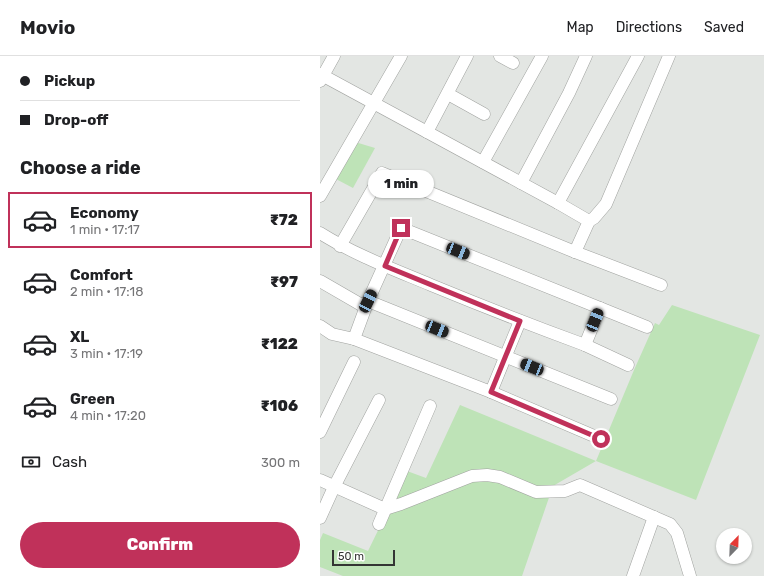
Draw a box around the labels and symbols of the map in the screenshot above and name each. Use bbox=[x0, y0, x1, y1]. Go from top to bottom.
callout: 1 min bbox=[368, 170, 434, 198]
route end bbox=[392, 219, 410, 237]
car bbox=[445, 241, 471, 261]
car bbox=[357, 288, 379, 314]
car bbox=[585, 307, 605, 333]
car bbox=[424, 319, 450, 339]
car bbox=[519, 357, 545, 377]
route start bbox=[592, 430, 610, 448]
north arrow bbox=[716, 528, 752, 564]
scale bar bbox=[332, 548, 395, 567]

